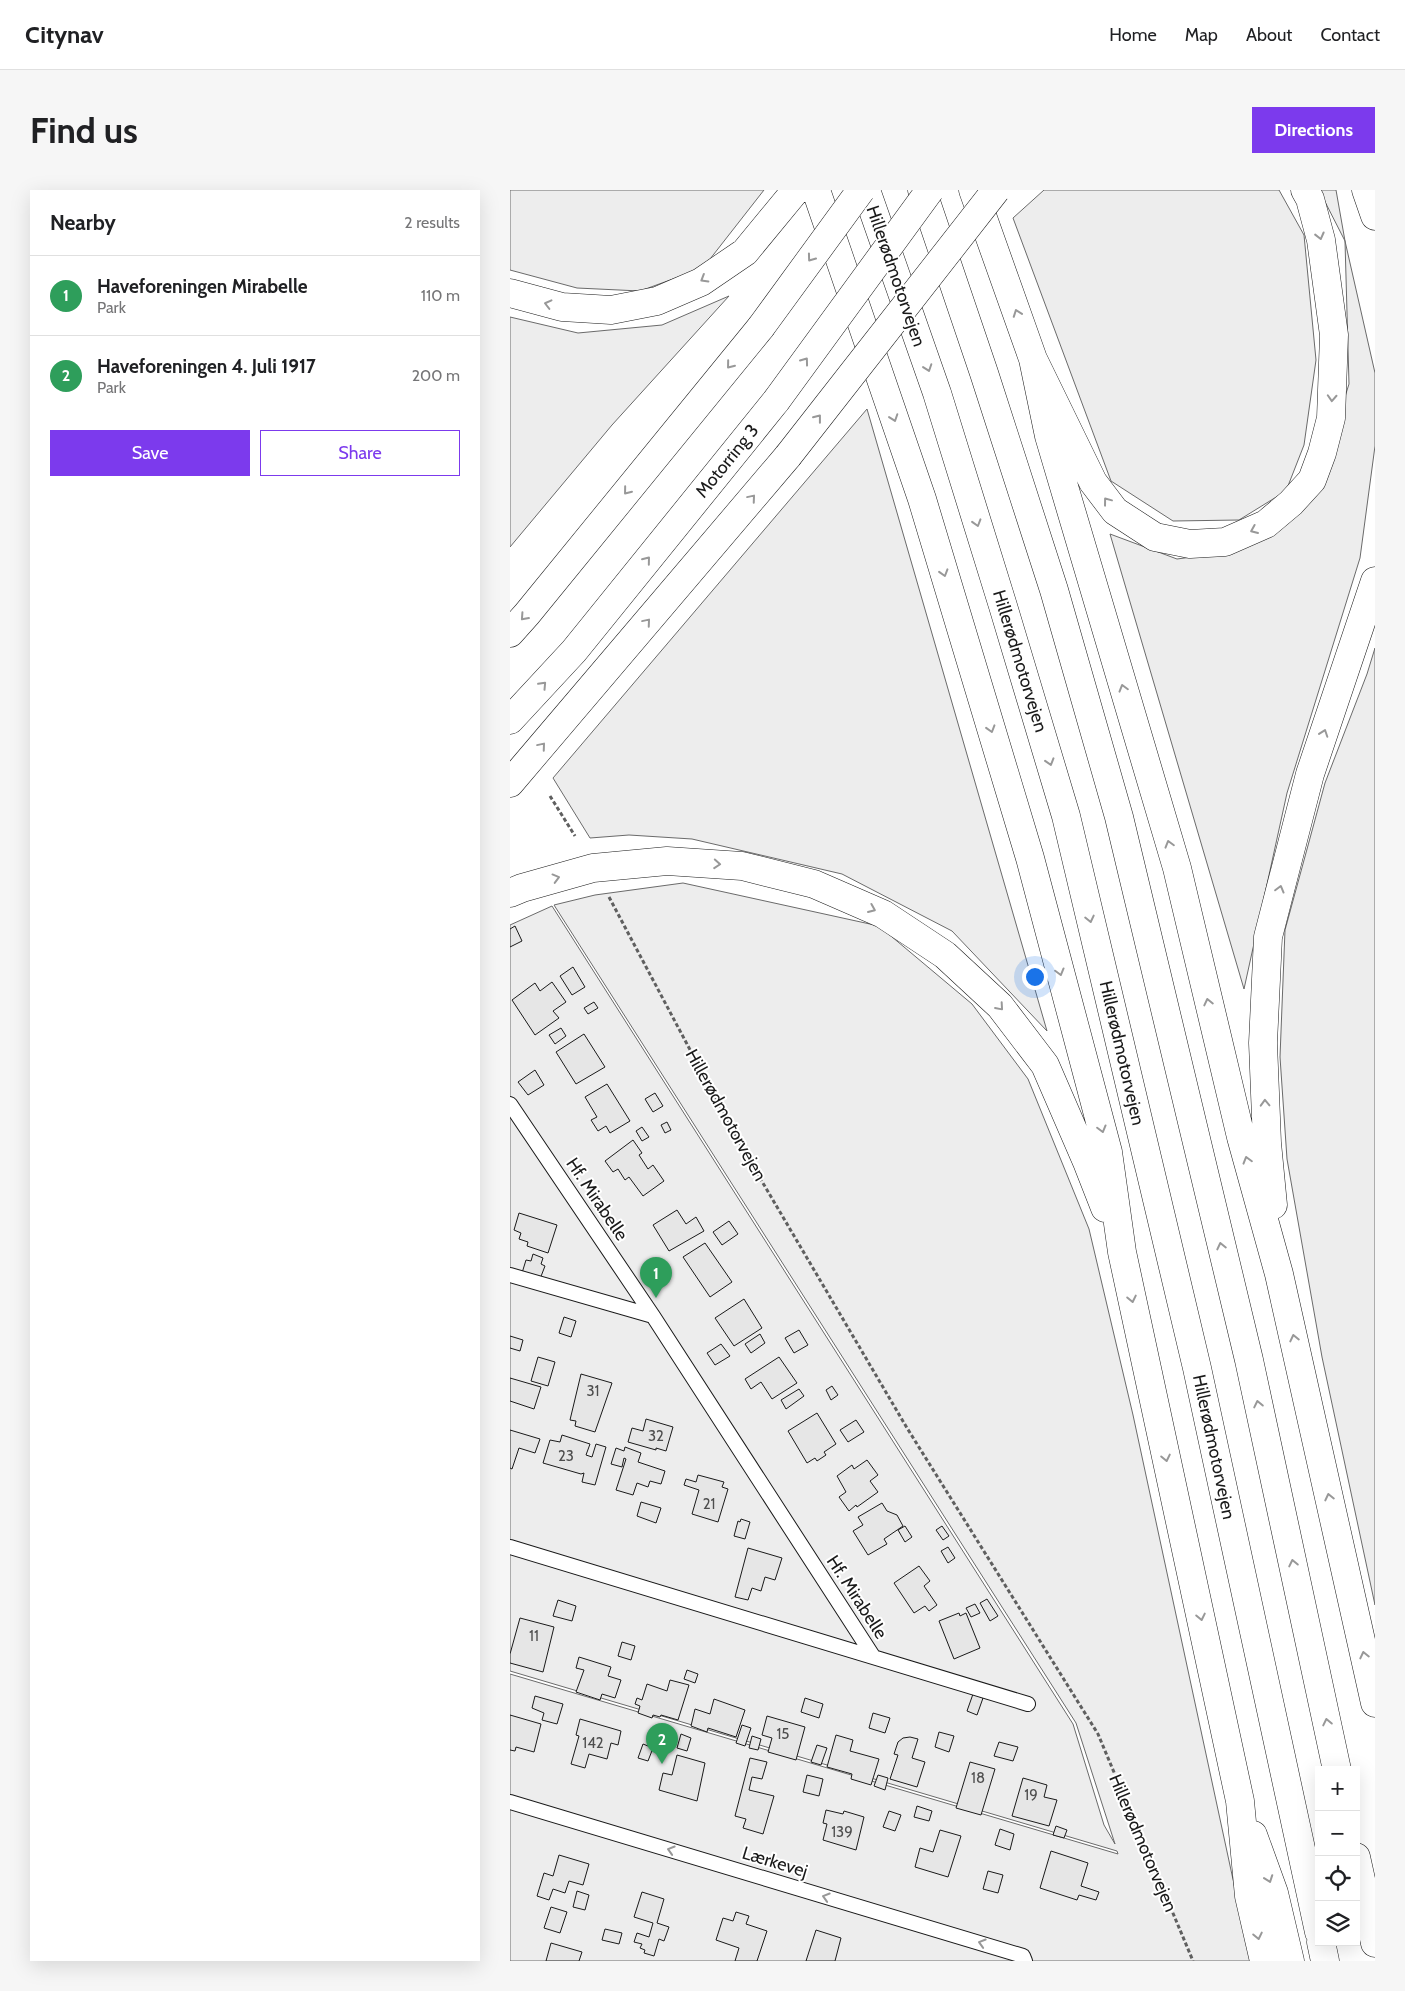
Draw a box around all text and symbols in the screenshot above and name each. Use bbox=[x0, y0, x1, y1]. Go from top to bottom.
text: Citynav bbox=[25, 20, 104, 49]
text: Home bbox=[1109, 24, 1157, 46]
text: Map bbox=[1185, 24, 1218, 46]
text: About bbox=[1246, 24, 1292, 46]
text: Contact bbox=[1320, 24, 1380, 46]
button: Directions bbox=[1252, 107, 1375, 153]
text: Find us bbox=[30, 109, 138, 152]
street label: Hillerødmotorvejen bbox=[862, 203, 930, 349]
text: Nearby bbox=[50, 210, 116, 235]
text: 2 results bbox=[404, 213, 460, 232]
one-way arrow bbox=[1314, 232, 1325, 241]
one-way arrow bbox=[809, 252, 817, 261]
one-way arrow bbox=[701, 273, 710, 283]
text: Haveforeningen Mirabelle bbox=[97, 275, 308, 298]
text: 1 bbox=[63, 286, 69, 305]
text: 110 m bbox=[421, 286, 460, 305]
text: Park bbox=[97, 298, 126, 317]
one-way arrow bbox=[544, 299, 552, 310]
one-way arrow bbox=[1013, 310, 1023, 318]
text: Haveforeningen 4. Juli 1917 bbox=[97, 355, 316, 378]
one-way arrow bbox=[799, 357, 808, 367]
one-way arrow bbox=[727, 359, 735, 368]
one-way arrow bbox=[922, 363, 932, 372]
text: 2 bbox=[62, 366, 70, 385]
text: 200 m bbox=[412, 366, 460, 385]
text: Park bbox=[97, 378, 126, 397]
one-way arrow bbox=[1327, 394, 1337, 402]
one-way arrow bbox=[812, 414, 821, 424]
one-way arrow bbox=[889, 414, 899, 422]
street label: Motorring 3 bbox=[691, 420, 763, 502]
button: Save bbox=[50, 430, 250, 476]
button: Share bbox=[260, 430, 460, 476]
one-way arrow bbox=[625, 485, 633, 494]
one-way arrow bbox=[746, 495, 755, 504]
one-way arrow bbox=[1105, 498, 1113, 507]
one-way arrow bbox=[972, 518, 982, 527]
one-way arrow bbox=[1250, 523, 1259, 534]
one-way arrow bbox=[642, 557, 650, 566]
one-way arrow bbox=[939, 568, 949, 577]
street label: Hillerødmotorvejen bbox=[988, 587, 1052, 735]
one-way arrow bbox=[521, 611, 530, 620]
one-way arrow bbox=[641, 619, 650, 628]
one-way arrow bbox=[537, 681, 546, 690]
one-way arrow bbox=[1119, 685, 1129, 693]
one-way arrow bbox=[986, 724, 996, 732]
one-way arrow bbox=[1318, 729, 1328, 738]
one-way arrow bbox=[536, 743, 544, 752]
one-way arrow bbox=[1044, 758, 1054, 766]
one-way arrow bbox=[1165, 841, 1175, 849]
one-way arrow bbox=[713, 859, 721, 870]
one-way arrow bbox=[552, 873, 561, 884]
one-way arrow bbox=[1275, 886, 1285, 894]
one-way arrow bbox=[867, 903, 876, 913]
one-way arrow bbox=[1084, 915, 1095, 924]
your location bbox=[1022, 964, 1048, 990]
one-way arrow bbox=[1055, 968, 1065, 976]
street label: Hillerødmotorvejen bbox=[1095, 979, 1149, 1127]
one-way arrow bbox=[1203, 998, 1214, 1006]
one-way arrow bbox=[994, 1002, 1003, 1011]
street label: Hillerødmotorvejen bbox=[681, 1045, 771, 1185]
one-way arrow bbox=[1260, 1099, 1271, 1107]
one-way arrow bbox=[1096, 1125, 1107, 1134]
street label: Hf. Mirabelle bbox=[561, 1153, 633, 1245]
one-way arrow bbox=[1242, 1155, 1253, 1164]
one-way arrow bbox=[1216, 1242, 1227, 1251]
pin: 1 bbox=[640, 1257, 672, 1298]
one-way arrow bbox=[1126, 1295, 1137, 1304]
one-way arrow bbox=[1289, 1333, 1300, 1342]
street label: Hillerødmotorvejen bbox=[1188, 1373, 1240, 1521]
house number: 31 bbox=[586, 1382, 600, 1400]
one-way arrow bbox=[1253, 1400, 1264, 1409]
house number: 32 bbox=[648, 1427, 664, 1445]
house number: 23 bbox=[558, 1447, 574, 1465]
one-way arrow bbox=[1160, 1454, 1171, 1463]
one-way arrow bbox=[1324, 1492, 1335, 1501]
house number: 21 bbox=[703, 1495, 715, 1513]
street label: Hf. Mirabelle bbox=[822, 1551, 892, 1643]
one-way arrow bbox=[1288, 1559, 1299, 1568]
one-way arrow bbox=[1195, 1613, 1205, 1621]
house number: 11 bbox=[529, 1627, 539, 1645]
one-way arrow bbox=[1359, 1651, 1370, 1660]
one-way arrow bbox=[1322, 1718, 1333, 1727]
pin: 2 bbox=[646, 1723, 678, 1764]
house number: 15 bbox=[776, 1725, 790, 1743]
house number: 142 bbox=[582, 1734, 604, 1752]
map controls bbox=[1315, 1766, 1360, 1946]
button: + bbox=[1315, 1766, 1360, 1811]
house number: 18 bbox=[971, 1769, 985, 1787]
street label: Hillerødmotorvejen bbox=[1104, 1771, 1182, 1915]
house number: 19 bbox=[1024, 1786, 1038, 1804]
button: − bbox=[1315, 1811, 1360, 1856]
house number: 139 bbox=[831, 1823, 853, 1841]
street label: Lærkevej bbox=[740, 1842, 810, 1882]
one-way arrow bbox=[667, 1846, 675, 1856]
button: locate bbox=[1315, 1856, 1360, 1901]
one-way arrow bbox=[1263, 1875, 1273, 1883]
one-way arrow bbox=[823, 1892, 831, 1902]
button: layers bbox=[1315, 1901, 1360, 1946]
one-way arrow bbox=[1252, 1931, 1263, 1940]
one-way arrow bbox=[978, 1939, 987, 1949]

